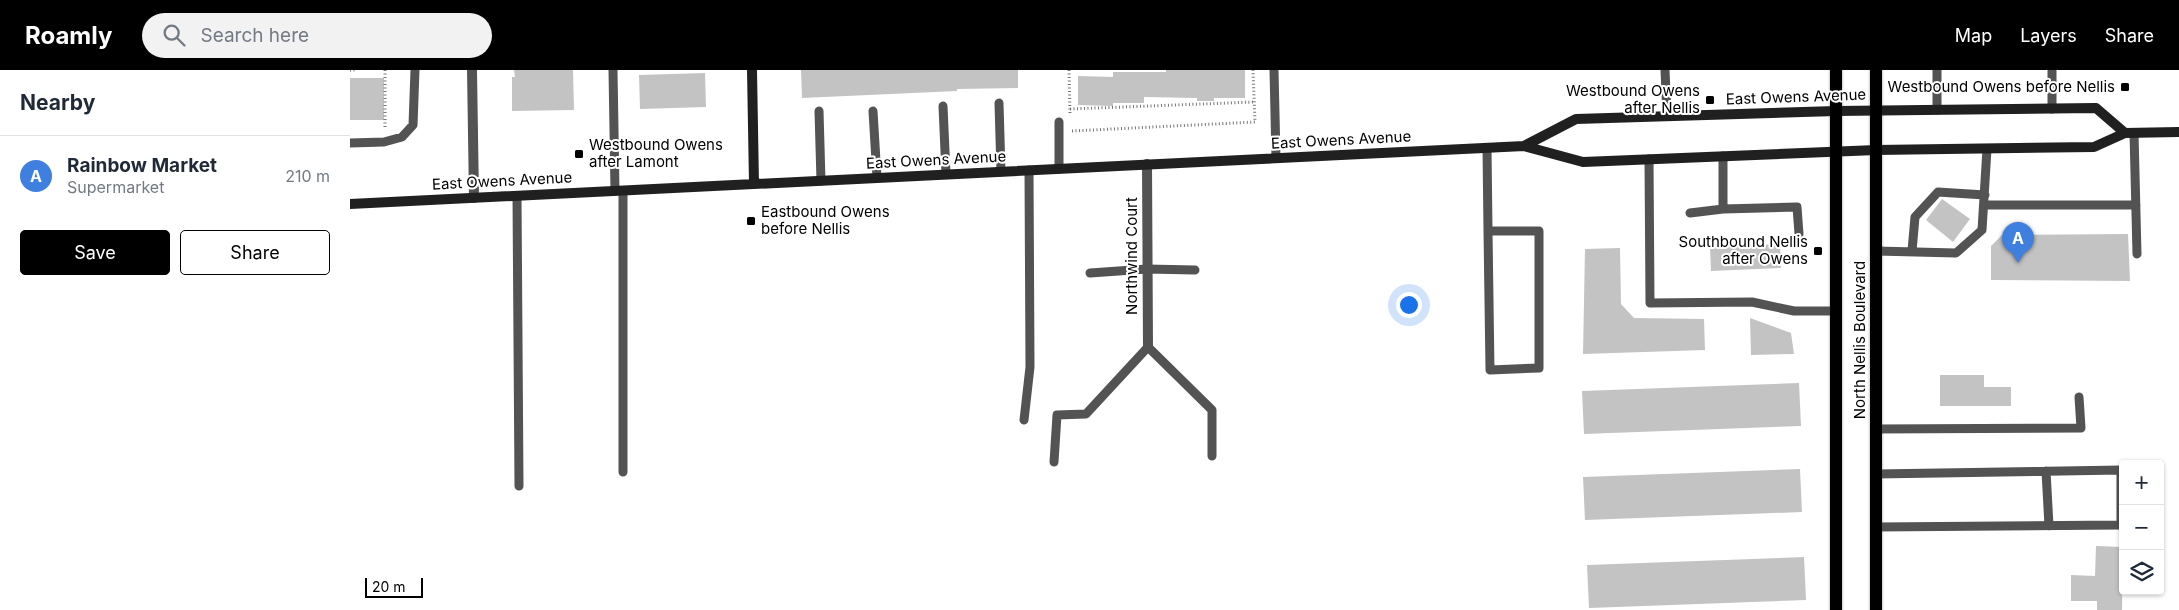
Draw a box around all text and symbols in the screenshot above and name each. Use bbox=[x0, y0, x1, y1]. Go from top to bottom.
search box bbox=[142, 13, 492, 58]
text: Roamly bbox=[25, 21, 112, 50]
icon: search bbox=[160, 21, 188, 49]
text: Search here bbox=[200, 24, 309, 47]
text: Map bbox=[1955, 25, 1992, 46]
text: Layers bbox=[2020, 25, 2077, 46]
text: Share bbox=[2105, 25, 2154, 46]
place label: Westbound Owens before Nellis bbox=[1888, 77, 2115, 96]
place label: Westbound Owens after Nellis bbox=[1566, 81, 1700, 117]
marker: Westbound Owens before Nellis bbox=[2119, 81, 2131, 93]
street label: East Owens Avenue bbox=[1725, 85, 1866, 108]
text: Nearby bbox=[20, 90, 95, 115]
marker: Westbound Owens after Nellis bbox=[1704, 94, 1716, 106]
street label: East Owens Avenue bbox=[1270, 126, 1412, 153]
place label: Westbound Owens after Lamont bbox=[589, 135, 723, 171]
street label: East Owens Avenue bbox=[865, 146, 1007, 173]
marker: Westbound Owens after Lamont bbox=[573, 148, 585, 160]
text: Rainbow Market bbox=[67, 154, 217, 177]
text: A bbox=[30, 166, 42, 186]
text: 210 m bbox=[285, 166, 330, 186]
street label: East Owens Avenue bbox=[431, 167, 573, 194]
text: Supermarket bbox=[67, 177, 164, 197]
street label: Northwind Court bbox=[1122, 197, 1141, 315]
place label: Eastbound Owens before Nellis bbox=[761, 202, 890, 238]
marker: Eastbound Owens before Nellis bbox=[745, 215, 757, 227]
pin: A bbox=[2002, 222, 2034, 263]
button: Save bbox=[20, 230, 170, 275]
button: Share bbox=[180, 230, 330, 275]
place label: Southbound Nellis after Owens bbox=[1679, 232, 1808, 268]
marker: Southbound Nellis after Owens bbox=[1812, 245, 1824, 257]
street label: North Nellis Boulevard bbox=[1850, 261, 1869, 419]
your location bbox=[1396, 292, 1422, 318]
map controls bbox=[2119, 460, 2164, 595]
button: + bbox=[2119, 460, 2164, 505]
button: − bbox=[2119, 505, 2164, 550]
button: layers bbox=[2119, 550, 2164, 595]
scale bar bbox=[365, 575, 422, 598]
text: 20 m bbox=[372, 578, 406, 595]

